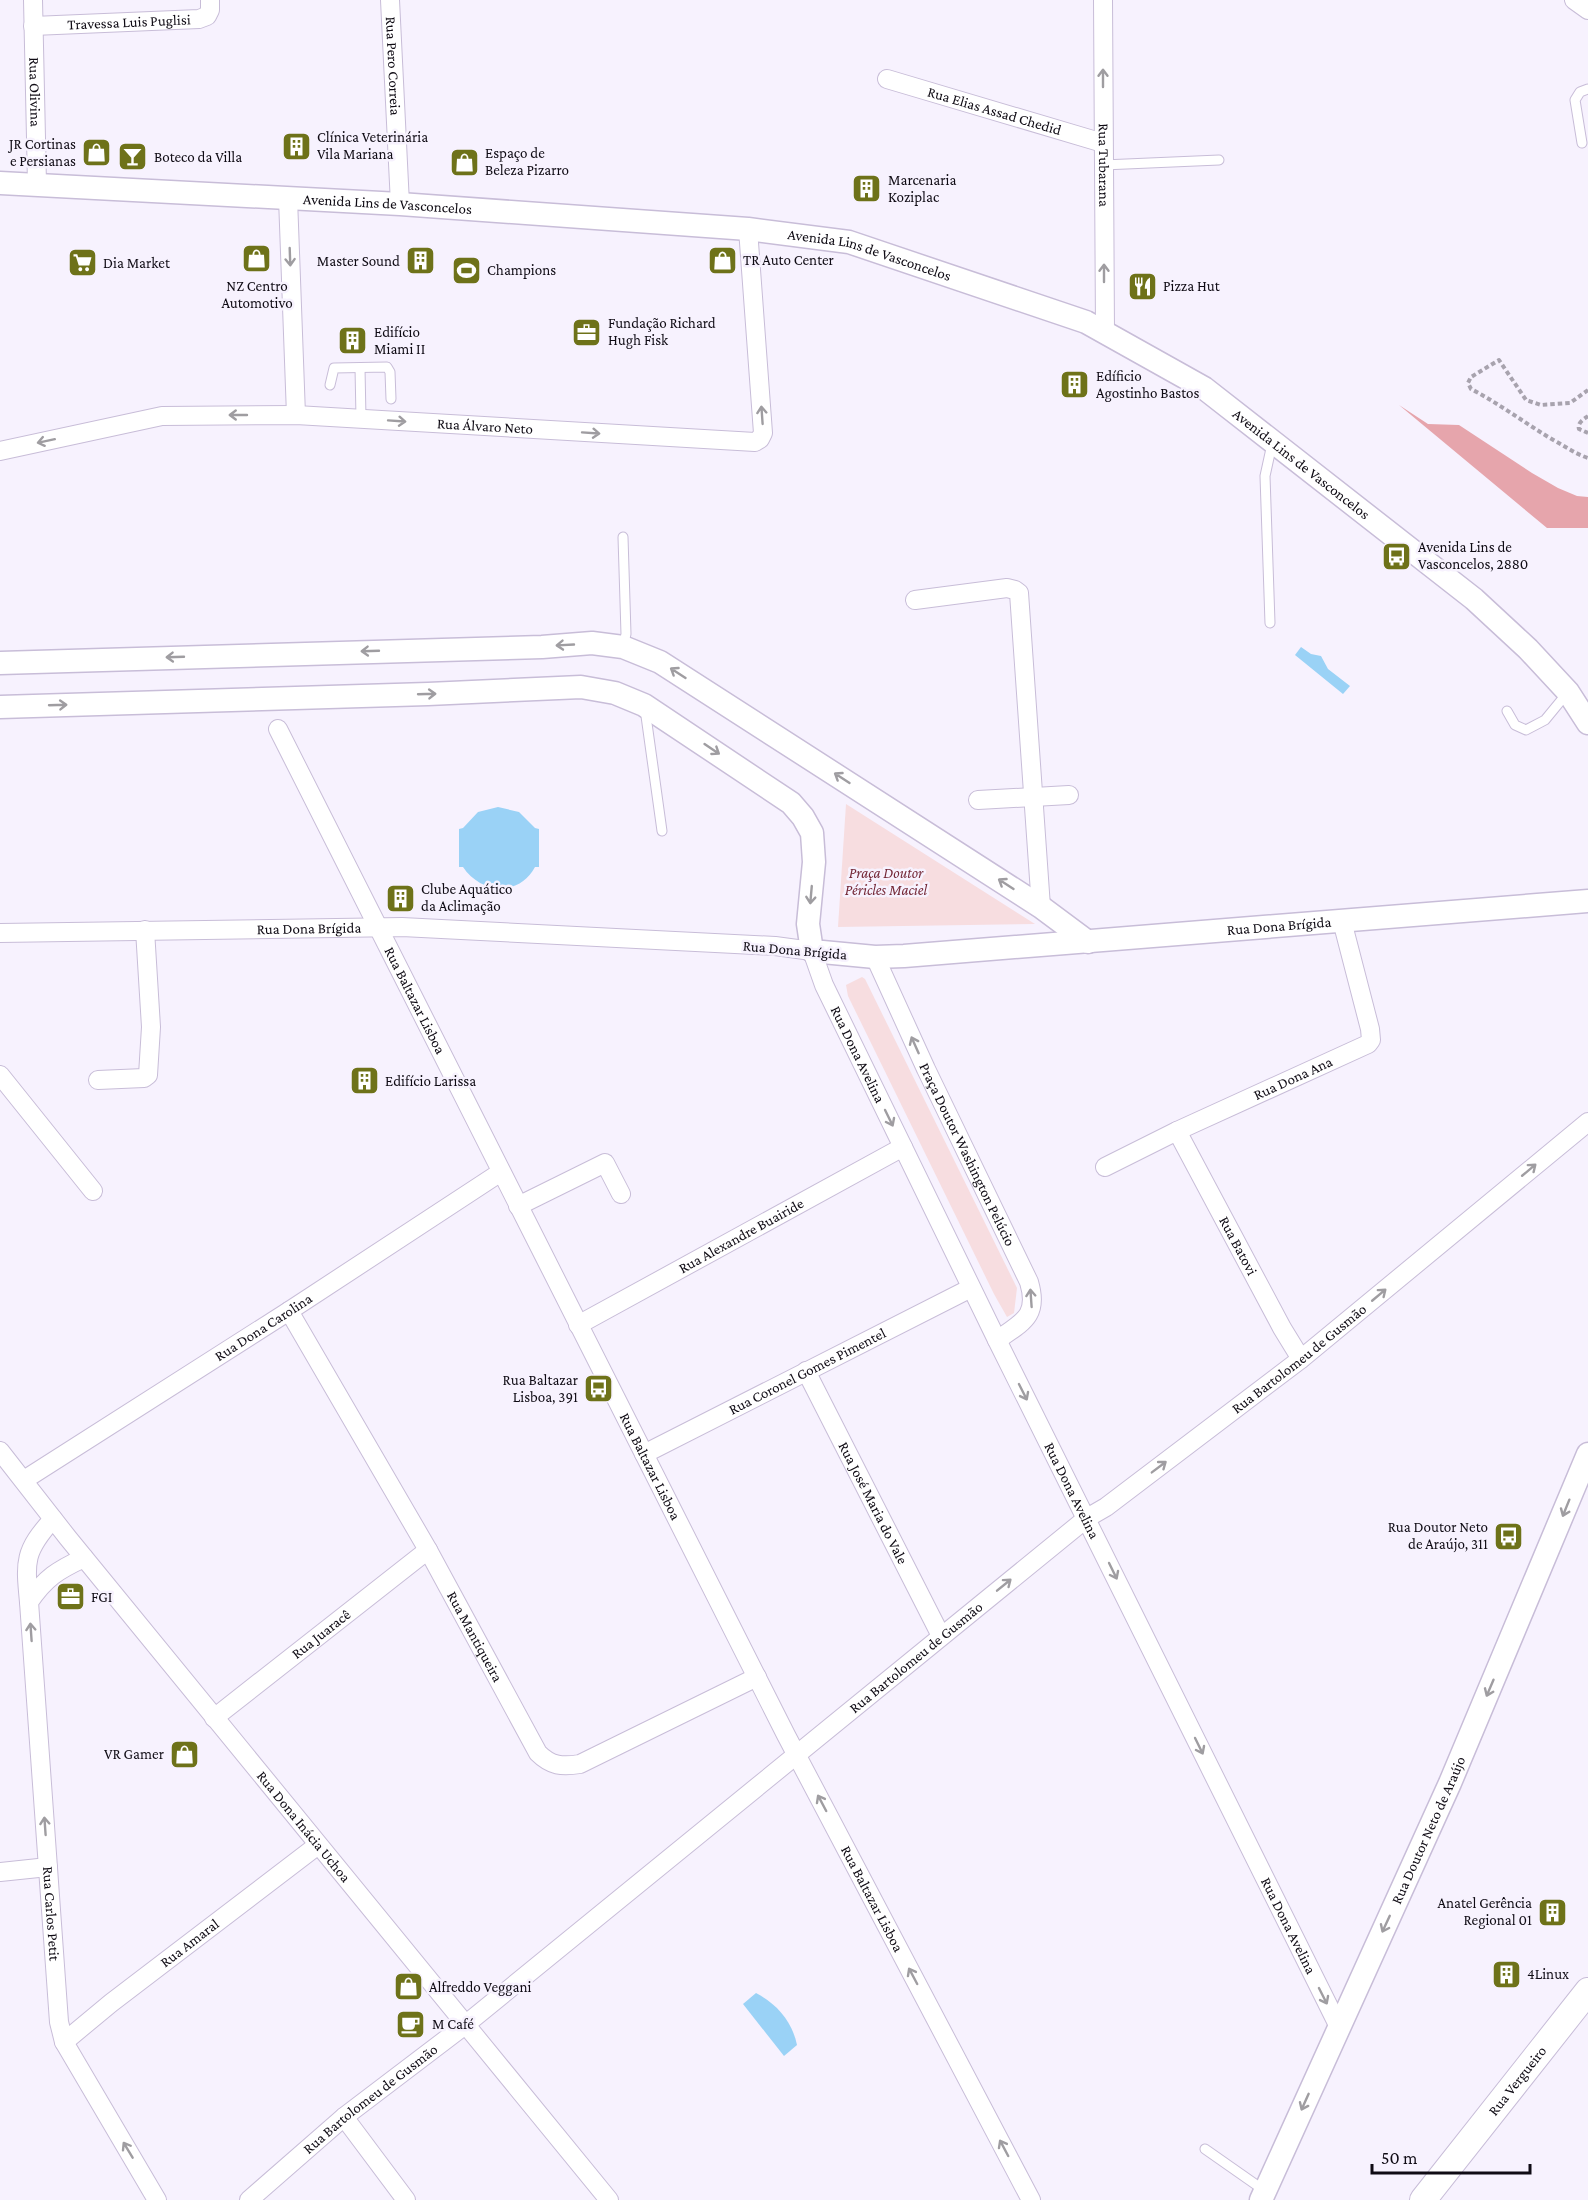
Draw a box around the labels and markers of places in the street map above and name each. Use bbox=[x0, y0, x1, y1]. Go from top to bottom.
place label: Clínica Veterinária Vila Mariana bbox=[317, 129, 428, 162]
building icon: Clínica Veterinária Vila Mariana bbox=[280, 130, 312, 162]
place label: JR Cortinas e Persianas bbox=[7, 136, 76, 169]
shop icon: JR Cortinas e Persianas bbox=[81, 137, 113, 169]
bar icon: Boteco da Villa bbox=[117, 141, 149, 173]
place label: Espaço de Beleza Pizarro bbox=[485, 145, 569, 178]
shop icon: Espaço de Beleza Pizarro bbox=[448, 146, 480, 178]
place label: Boteco da Villa bbox=[154, 149, 242, 165]
place label: Marcenaria Koziplac bbox=[888, 172, 956, 206]
building icon: Marcenaria Koziplac bbox=[851, 173, 883, 205]
shop icon: NZ Centro Automotivo bbox=[241, 243, 273, 275]
shop icon: TR Auto Center bbox=[706, 244, 738, 276]
building icon: Master Sound bbox=[405, 245, 437, 277]
supermarket icon: Dia Market bbox=[66, 247, 98, 279]
place label: TR Auto Center bbox=[743, 252, 835, 268]
place label: Master Sound bbox=[317, 253, 400, 269]
sports icon: Champions bbox=[450, 254, 482, 286]
place label: Dia Market bbox=[103, 255, 171, 271]
place label: Champions bbox=[487, 262, 556, 279]
restaurant icon: Pizza Hut bbox=[1126, 270, 1158, 302]
place label: NZ Centro Automotivo bbox=[221, 278, 293, 311]
place label: Pizza Hut bbox=[1163, 278, 1221, 294]
place label: Fundação Richard Hugh Fisk bbox=[608, 315, 716, 349]
office icon: Fundação Richard Hugh Fisk bbox=[571, 316, 603, 348]
place label: Edifício Miami II bbox=[374, 324, 425, 357]
building icon: Edifício Miami II bbox=[337, 325, 369, 357]
place label: Edíficio Agostinho Bastos bbox=[1096, 368, 1200, 402]
building icon: Edíficio Agostinho Bastos bbox=[1059, 369, 1091, 401]
place label: Avenida Lins de Vasconcelos, 2880 bbox=[1418, 539, 1528, 572]
bus stop icon: Avenida Lins de Vasconcelos, 2880 bbox=[1381, 540, 1413, 572]
place label: Clube Aquático da Aclimação bbox=[421, 881, 512, 915]
building icon: Clube Aquático da Aclimação bbox=[384, 882, 416, 914]
building icon: Edifício Larissa bbox=[348, 1065, 380, 1097]
place label: Edifício Larissa bbox=[385, 1073, 476, 1089]
place label: Rua Baltazar Lisboa, 391 bbox=[503, 1372, 579, 1405]
bus stop icon: Rua Baltazar Lisboa, 391 bbox=[583, 1373, 615, 1405]
place label: Rua Doutor Neto de Araújo, 311 bbox=[1388, 1519, 1488, 1553]
bus stop icon: Rua Doutor Neto de Araújo, 311 bbox=[1493, 1520, 1525, 1552]
office icon: FGI bbox=[54, 1581, 86, 1613]
place label: FGI bbox=[91, 1589, 112, 1605]
shop icon: VR Gamer bbox=[169, 1738, 201, 1770]
place label: VR Gamer bbox=[104, 1746, 165, 1762]
place label: Anatel Gerência Regional 01 bbox=[1437, 1895, 1532, 1929]
building icon: Anatel Gerência Regional 01 bbox=[1537, 1896, 1569, 1928]
building icon: 4Linux bbox=[1490, 1958, 1522, 1990]
place label: 4Linux bbox=[1527, 1966, 1569, 1982]
shop icon: Alfreddo Veggani bbox=[392, 1971, 424, 2003]
place label: Alfreddo Veggani bbox=[429, 1979, 531, 1996]
cafe icon: M Café bbox=[395, 2008, 427, 2040]
place label: M Café bbox=[432, 2016, 474, 2032]

